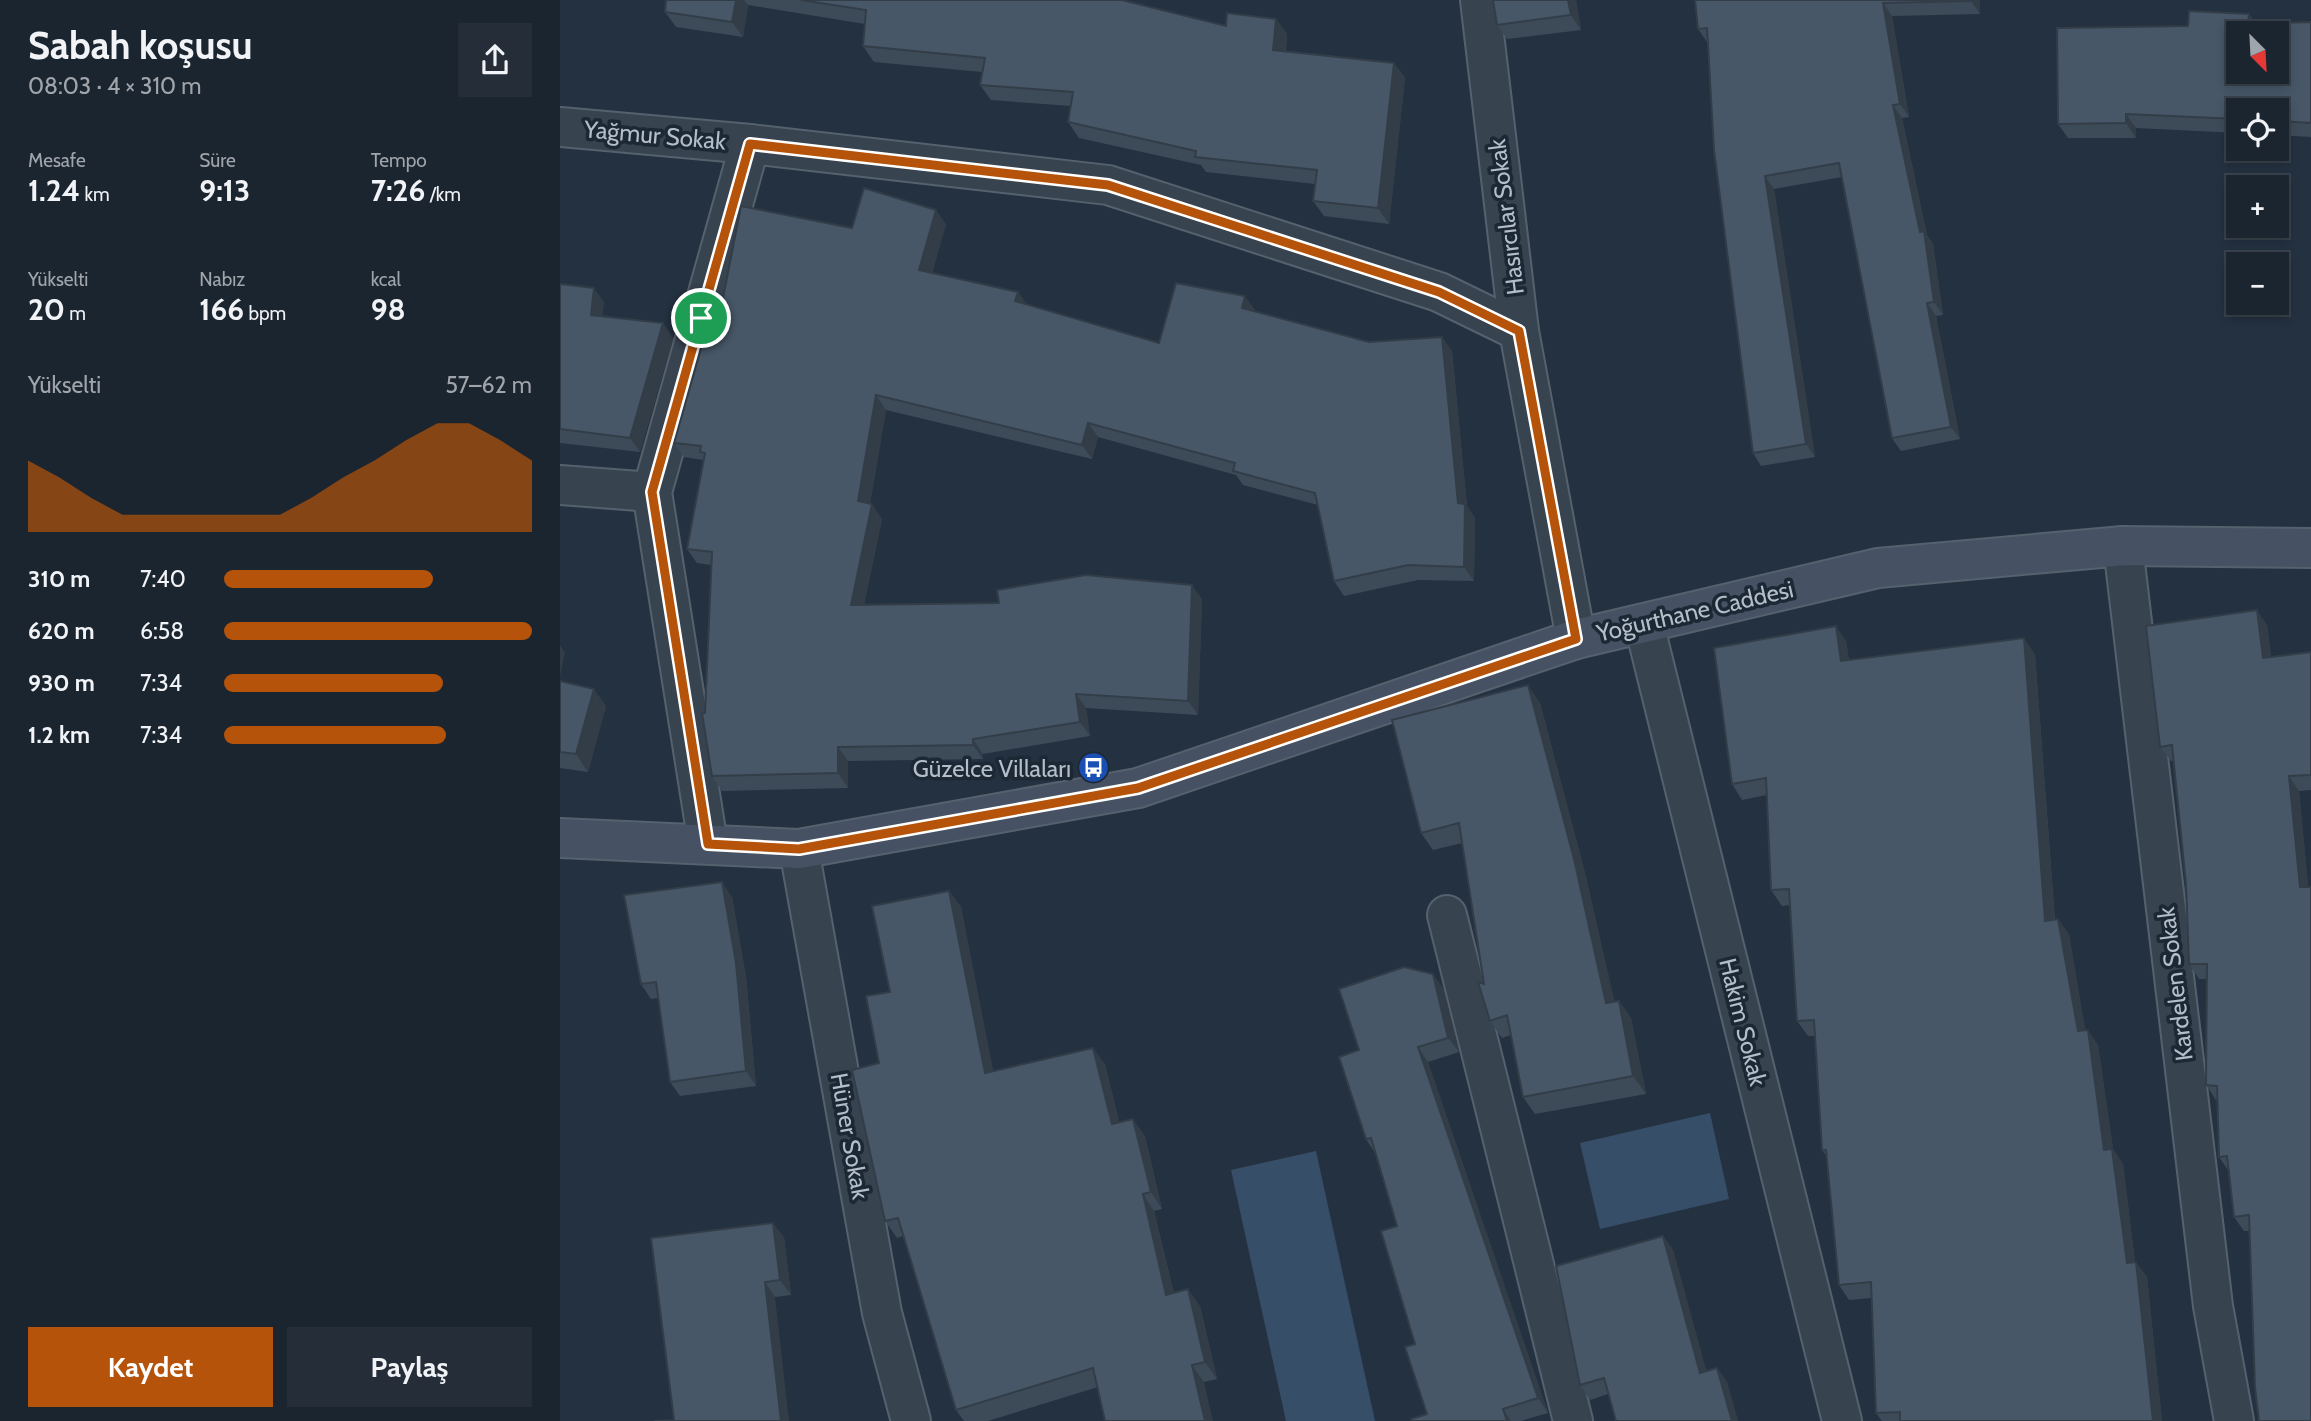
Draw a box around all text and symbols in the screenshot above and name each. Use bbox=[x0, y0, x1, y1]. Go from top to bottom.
north arrow bbox=[2226, 21, 2289, 84]
map controls bbox=[2226, 21, 2289, 315]
text: Sabah koşusu bbox=[28, 22, 252, 69]
button: share bbox=[458, 23, 532, 97]
text: 08:03 · 4 × 310 m bbox=[28, 72, 201, 100]
button: locate bbox=[2226, 98, 2289, 161]
street label: Yağmur Sokak bbox=[582, 114, 727, 156]
street label: Hasırcılar Sokak bbox=[1482, 137, 1530, 297]
text: Mesafe bbox=[28, 149, 86, 172]
text: Süre bbox=[199, 149, 236, 172]
text: Tempo bbox=[371, 149, 427, 172]
text: 1.24 bbox=[28, 172, 80, 209]
text: 9:13 bbox=[199, 172, 250, 209]
text: 7:26 bbox=[371, 172, 425, 209]
button: + bbox=[2226, 175, 2289, 238]
text: km bbox=[80, 183, 110, 206]
text: /km bbox=[425, 183, 461, 206]
button: − bbox=[2226, 252, 2289, 315]
text: Yükselti bbox=[28, 268, 88, 291]
text: Nabız bbox=[199, 268, 245, 291]
text: kcal bbox=[371, 268, 401, 291]
pin bbox=[671, 288, 731, 348]
text: 20 bbox=[28, 291, 65, 328]
text: 166 bbox=[199, 291, 244, 328]
text: 98 bbox=[371, 291, 406, 328]
icon: arrive bbox=[682, 299, 720, 337]
text: m bbox=[65, 302, 86, 325]
text: bpm bbox=[244, 302, 286, 325]
text: Yükselti bbox=[28, 371, 101, 399]
text: 57–62 m bbox=[445, 371, 532, 399]
text: 310 m bbox=[28, 565, 90, 593]
text: 7:40 bbox=[140, 565, 186, 593]
street label: Yoğurthane Caddesi bbox=[1593, 574, 1796, 648]
text: 620 m bbox=[28, 617, 95, 645]
text: 6:58 bbox=[140, 617, 184, 645]
text: 930 m bbox=[28, 669, 95, 697]
text: 7:34 bbox=[140, 669, 182, 697]
text: 1.2 km bbox=[28, 721, 90, 749]
text: 7:34 bbox=[140, 721, 182, 749]
bus stop icon: Güzelce Villaları bbox=[1077, 751, 1111, 785]
place label: Güzelce Villaları bbox=[913, 754, 1071, 783]
street label: Kardelen Sokak bbox=[2151, 905, 2199, 1063]
street label: Hakim Sokak bbox=[1713, 955, 1773, 1089]
street label: Hüner Sokak bbox=[825, 1070, 875, 1202]
button: Kaydet bbox=[28, 1327, 273, 1407]
button: Paylaş bbox=[287, 1327, 532, 1407]

